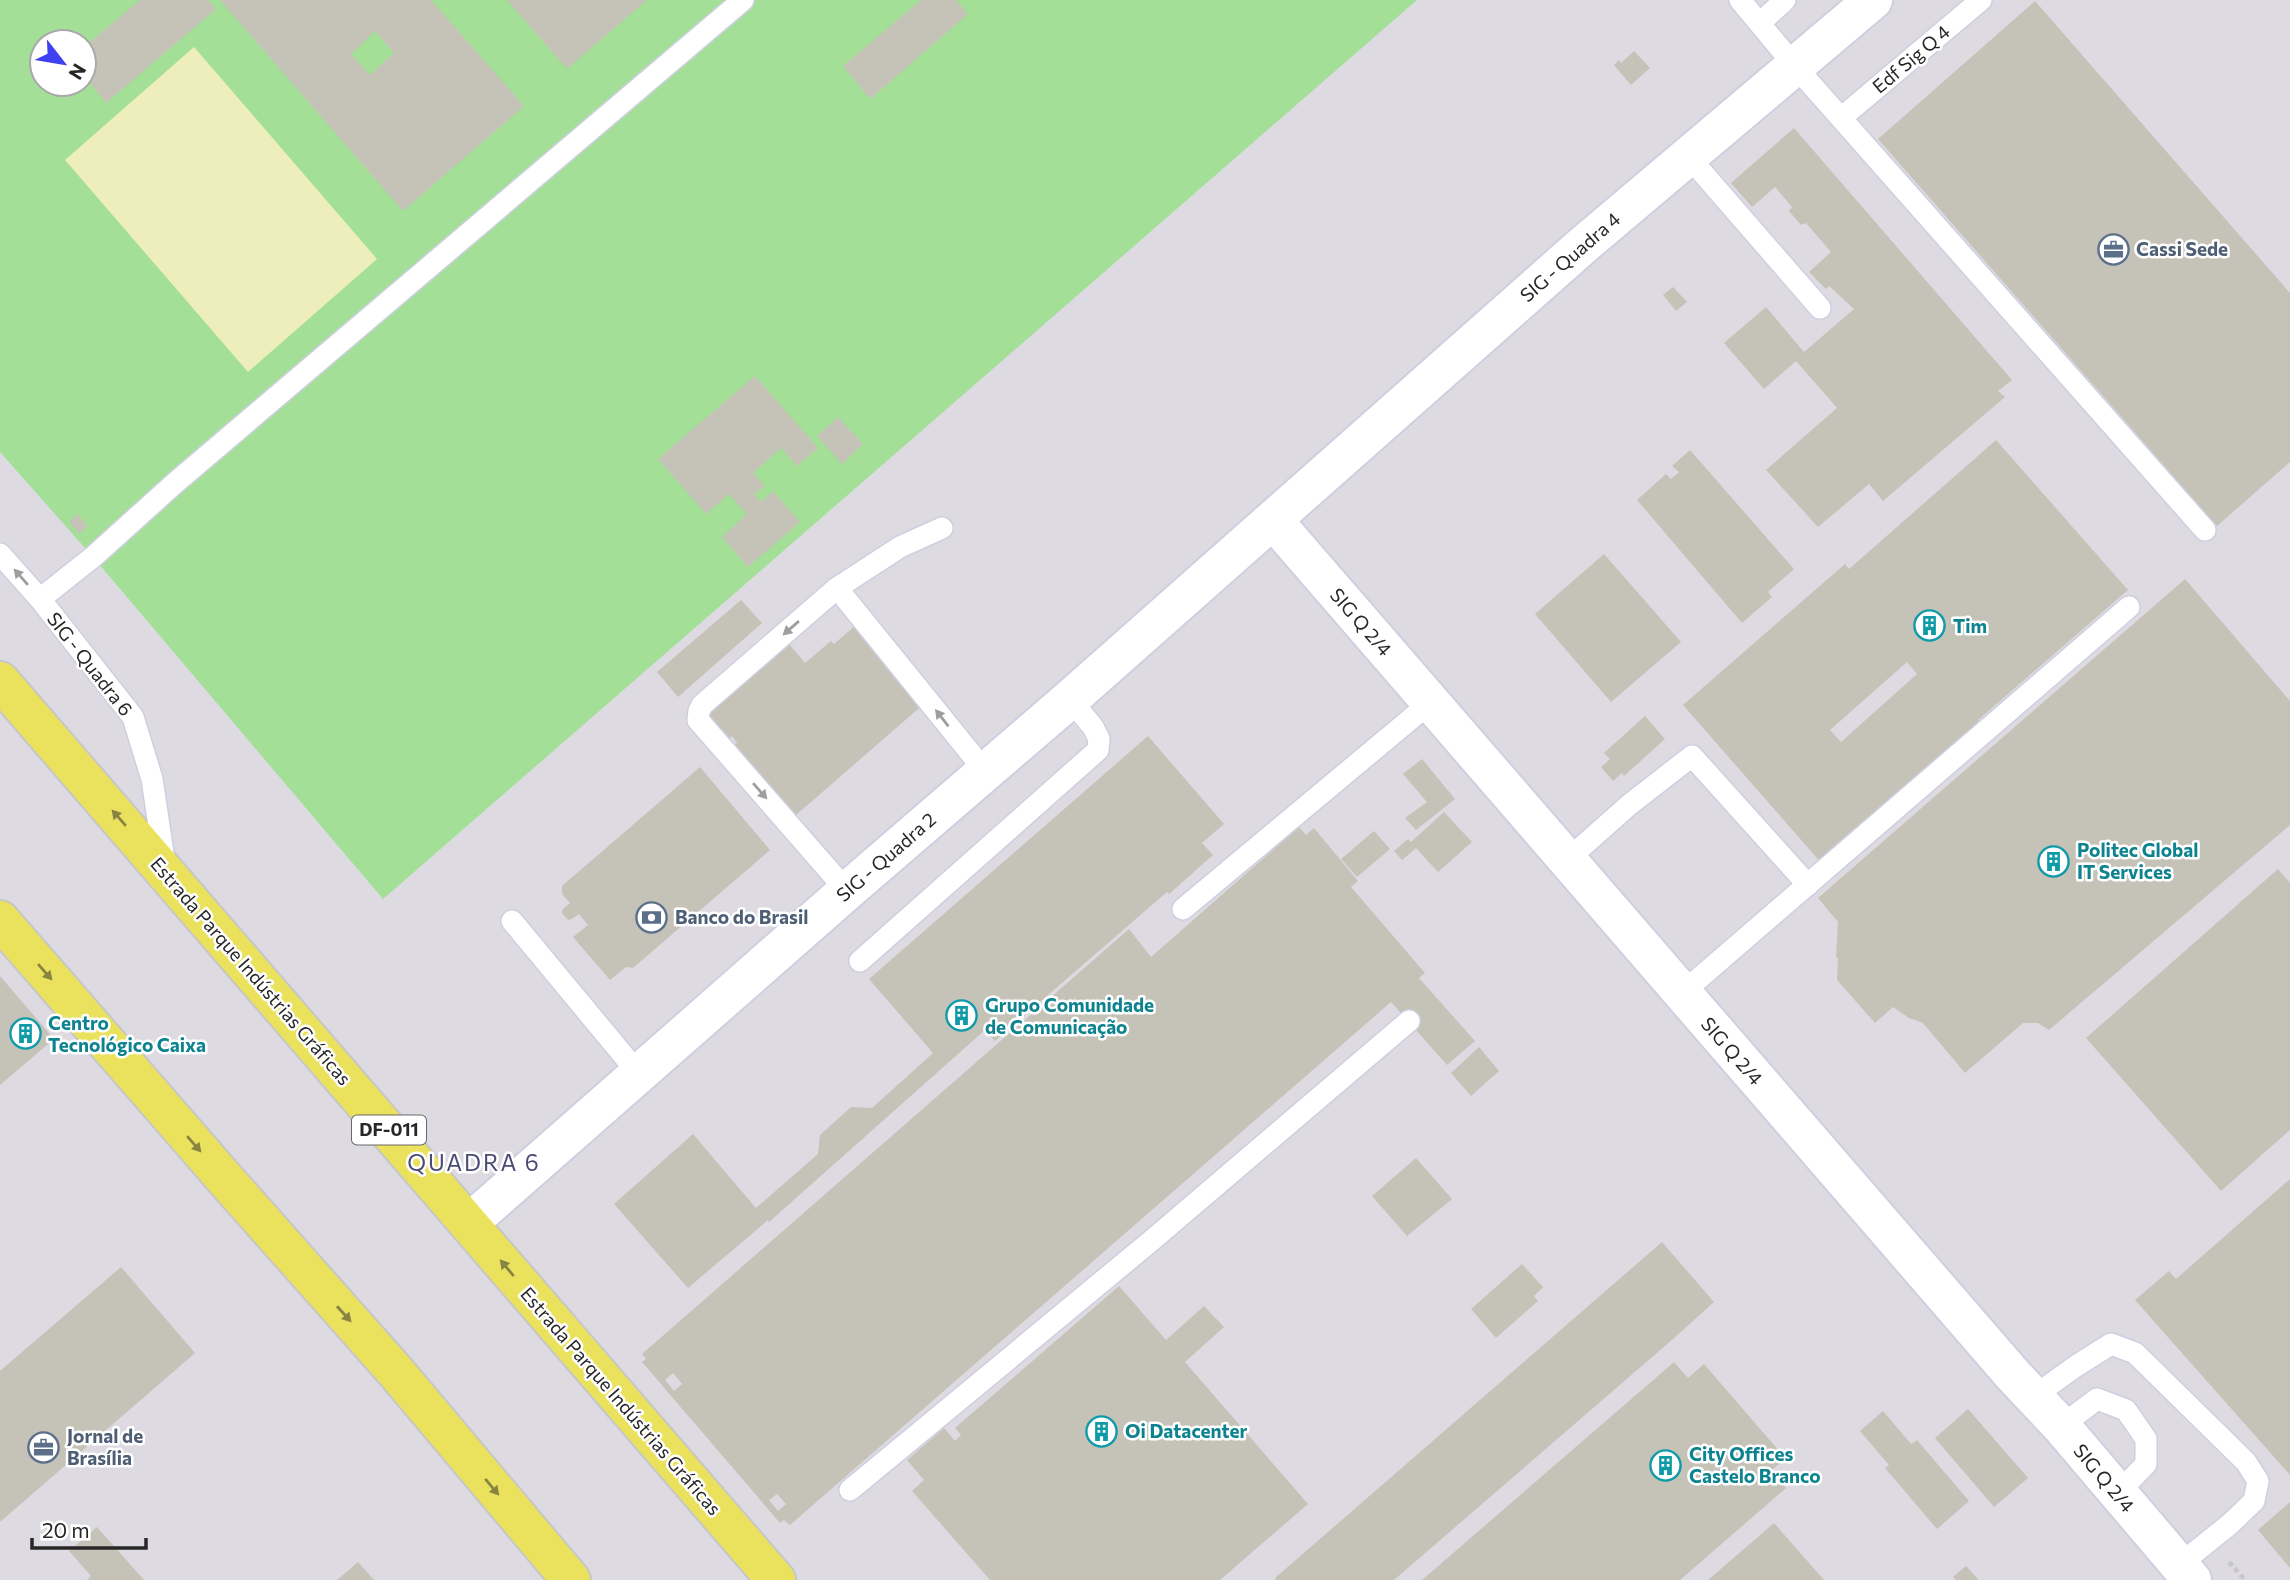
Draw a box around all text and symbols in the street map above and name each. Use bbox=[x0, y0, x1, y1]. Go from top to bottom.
street label: Edf Sig Q 4 bbox=[1867, 20, 1954, 98]
north arrow bbox=[28, 28, 98, 98]
text: N bbox=[64, 60, 92, 84]
street label: SIG - Quadra 4 bbox=[1515, 207, 1624, 306]
office icon: Cassi Sede bbox=[2096, 232, 2130, 266]
place label: Cassi Sede bbox=[2136, 237, 2228, 260]
one-way arrow bbox=[14, 569, 29, 586]
street label: SIG Q 2/4 bbox=[1326, 583, 1397, 660]
street label: SIG - Quadra 6 bbox=[43, 607, 138, 720]
building icon: Tim bbox=[1913, 609, 1947, 643]
place label: Tim bbox=[1953, 614, 1987, 637]
one-way arrow bbox=[783, 620, 800, 635]
one-way arrow bbox=[935, 710, 950, 728]
one-way arrow bbox=[752, 782, 767, 799]
street label: SIG - Quadra 2 bbox=[831, 807, 940, 906]
one-way arrow bbox=[111, 809, 127, 827]
place label: Politec Global IT Services bbox=[2077, 838, 2199, 883]
building icon: Politec Global IT Services bbox=[2037, 844, 2071, 878]
street label: Estrada Parque Indústrias Gráficas bbox=[146, 852, 357, 1089]
bank icon: Banco do Brasil bbox=[635, 900, 669, 934]
place label: Banco do Brasil bbox=[675, 905, 808, 928]
one-way arrow bbox=[37, 963, 53, 981]
place label: Grupo Comunidade de Comunicação bbox=[985, 993, 1154, 1038]
building icon: Grupo Comunidade de Comunicação bbox=[945, 999, 979, 1033]
place label: Centro Tecnológico Caixa bbox=[48, 1011, 206, 1056]
street label: SIG Q 2/4 bbox=[1697, 1012, 1768, 1089]
building icon: Centro Tecnológico Caixa bbox=[8, 1017, 42, 1051]
road number: DF-011 bbox=[352, 1115, 426, 1144]
one-way arrow bbox=[186, 1135, 201, 1152]
district label: QUADRA 6 bbox=[407, 1148, 541, 1176]
one-way arrow bbox=[500, 1260, 515, 1277]
street label: Estrada Parque Indústrias Gráficas bbox=[516, 1282, 727, 1519]
one-way arrow bbox=[336, 1305, 352, 1323]
building icon: Oi Datacenter bbox=[1085, 1414, 1119, 1448]
place label: Oi Datacenter bbox=[1125, 1419, 1248, 1442]
place label: Jornal de Brasília bbox=[67, 1424, 143, 1469]
office icon: Jornal de Brasília bbox=[27, 1430, 61, 1464]
street label: SIG Q 2/4 bbox=[2069, 1439, 2140, 1517]
place label: City Offices Castelo Branco bbox=[1689, 1442, 1821, 1487]
building icon: City Offices Castelo Branco bbox=[1649, 1448, 1683, 1482]
one-way arrow bbox=[484, 1478, 499, 1496]
scale bar bbox=[32, 1506, 145, 1550]
text: 20 m bbox=[42, 1517, 90, 1542]

